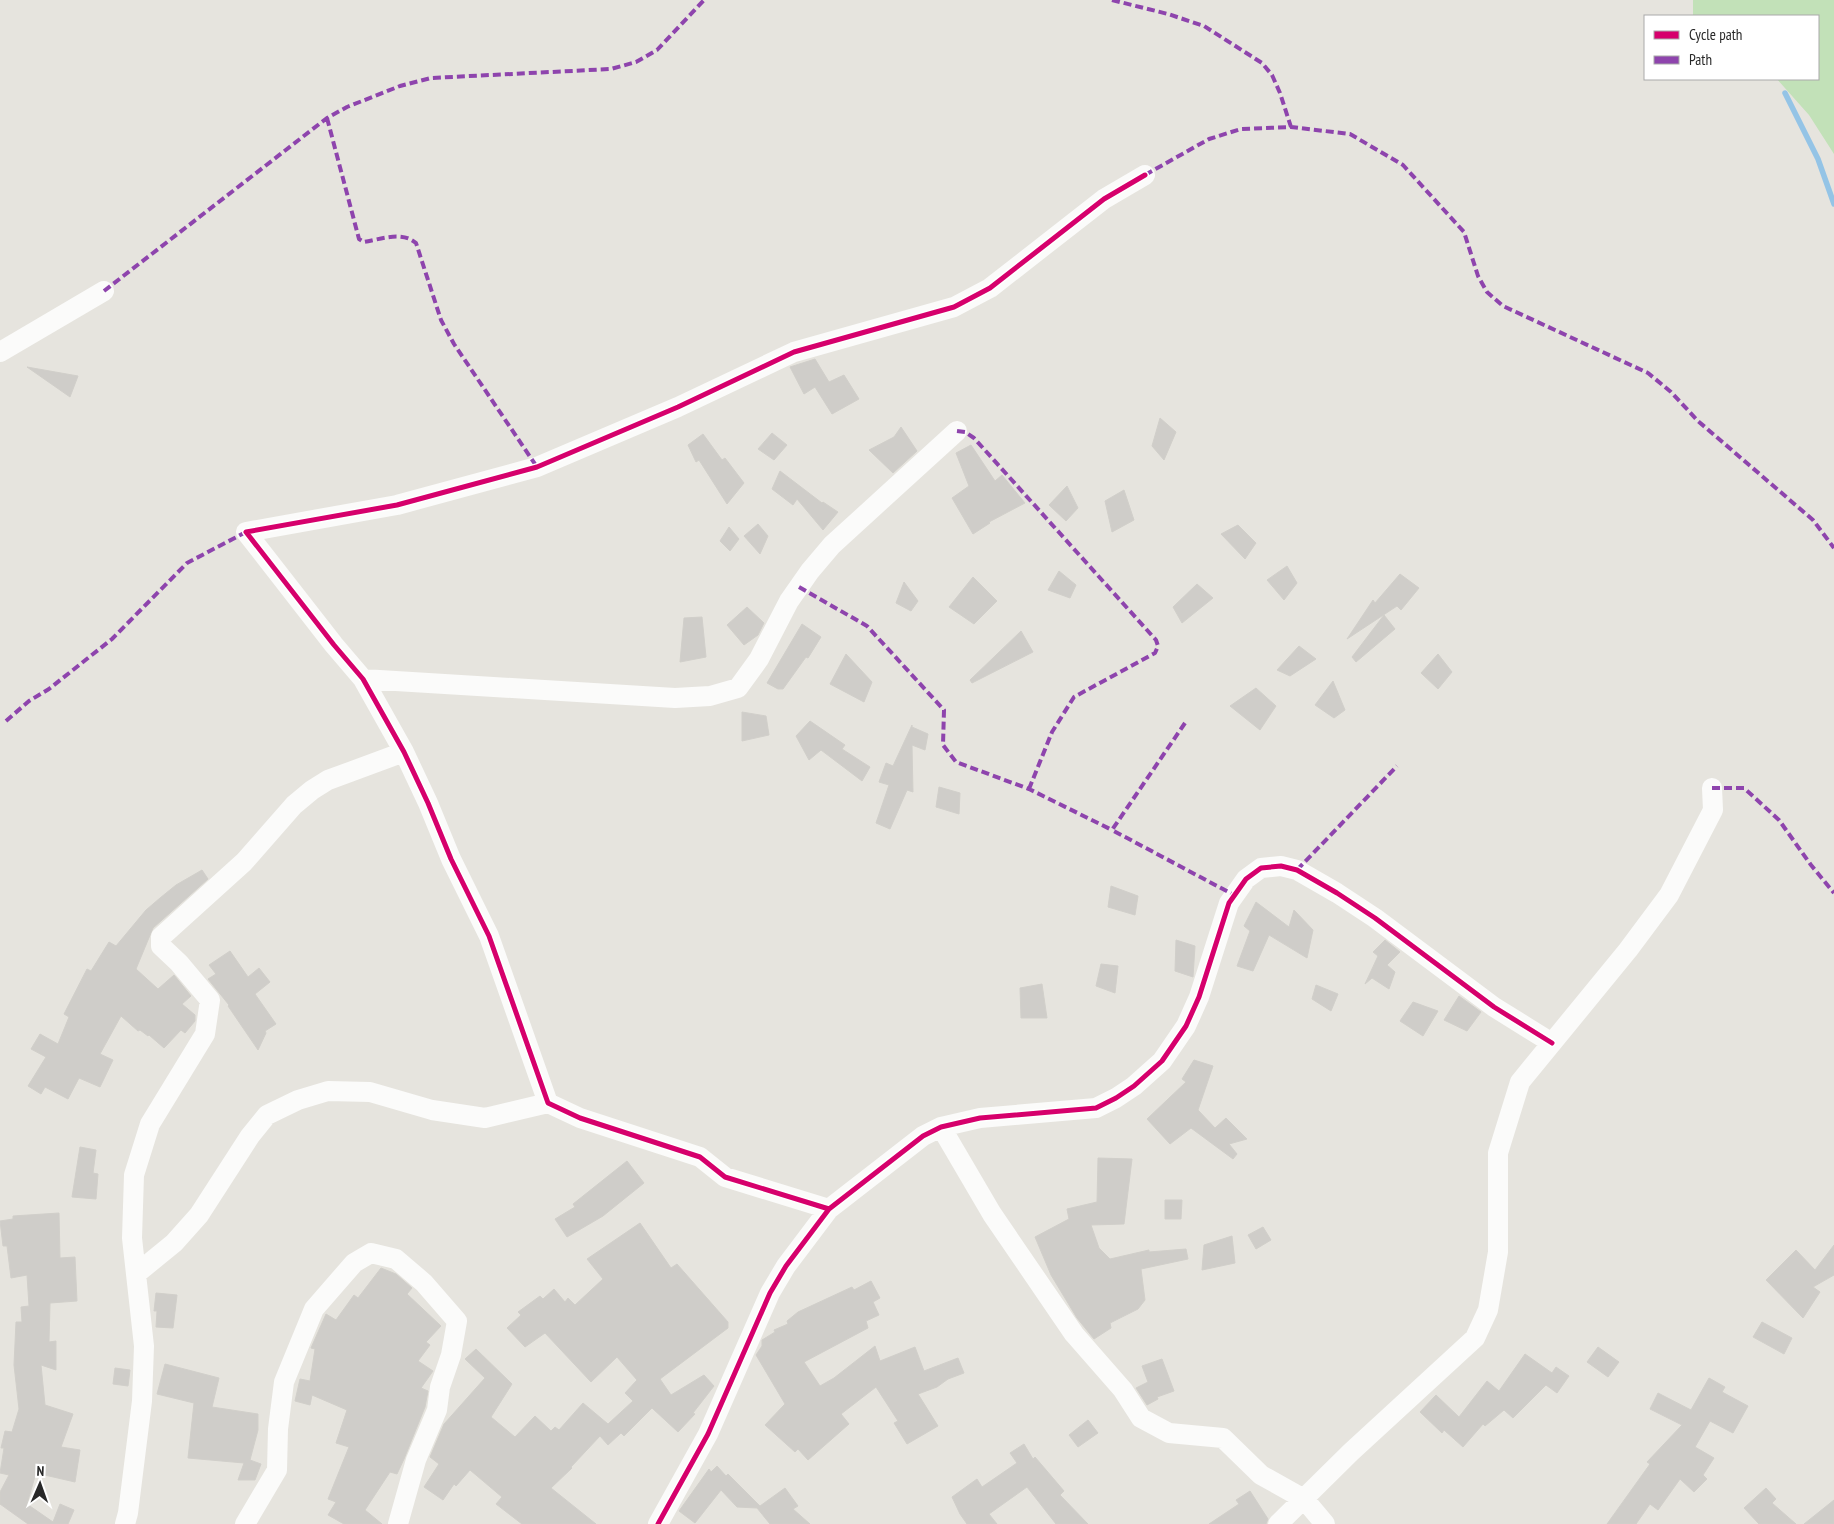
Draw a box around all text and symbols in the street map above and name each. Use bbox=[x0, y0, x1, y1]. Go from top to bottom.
legend bbox=[1644, 15, 1819, 80]
text: Cycle path bbox=[1689, 25, 1742, 44]
text: Path bbox=[1689, 50, 1712, 69]
north arrow bbox=[15, 1459, 65, 1509]
text: N bbox=[36, 1462, 45, 1480]

